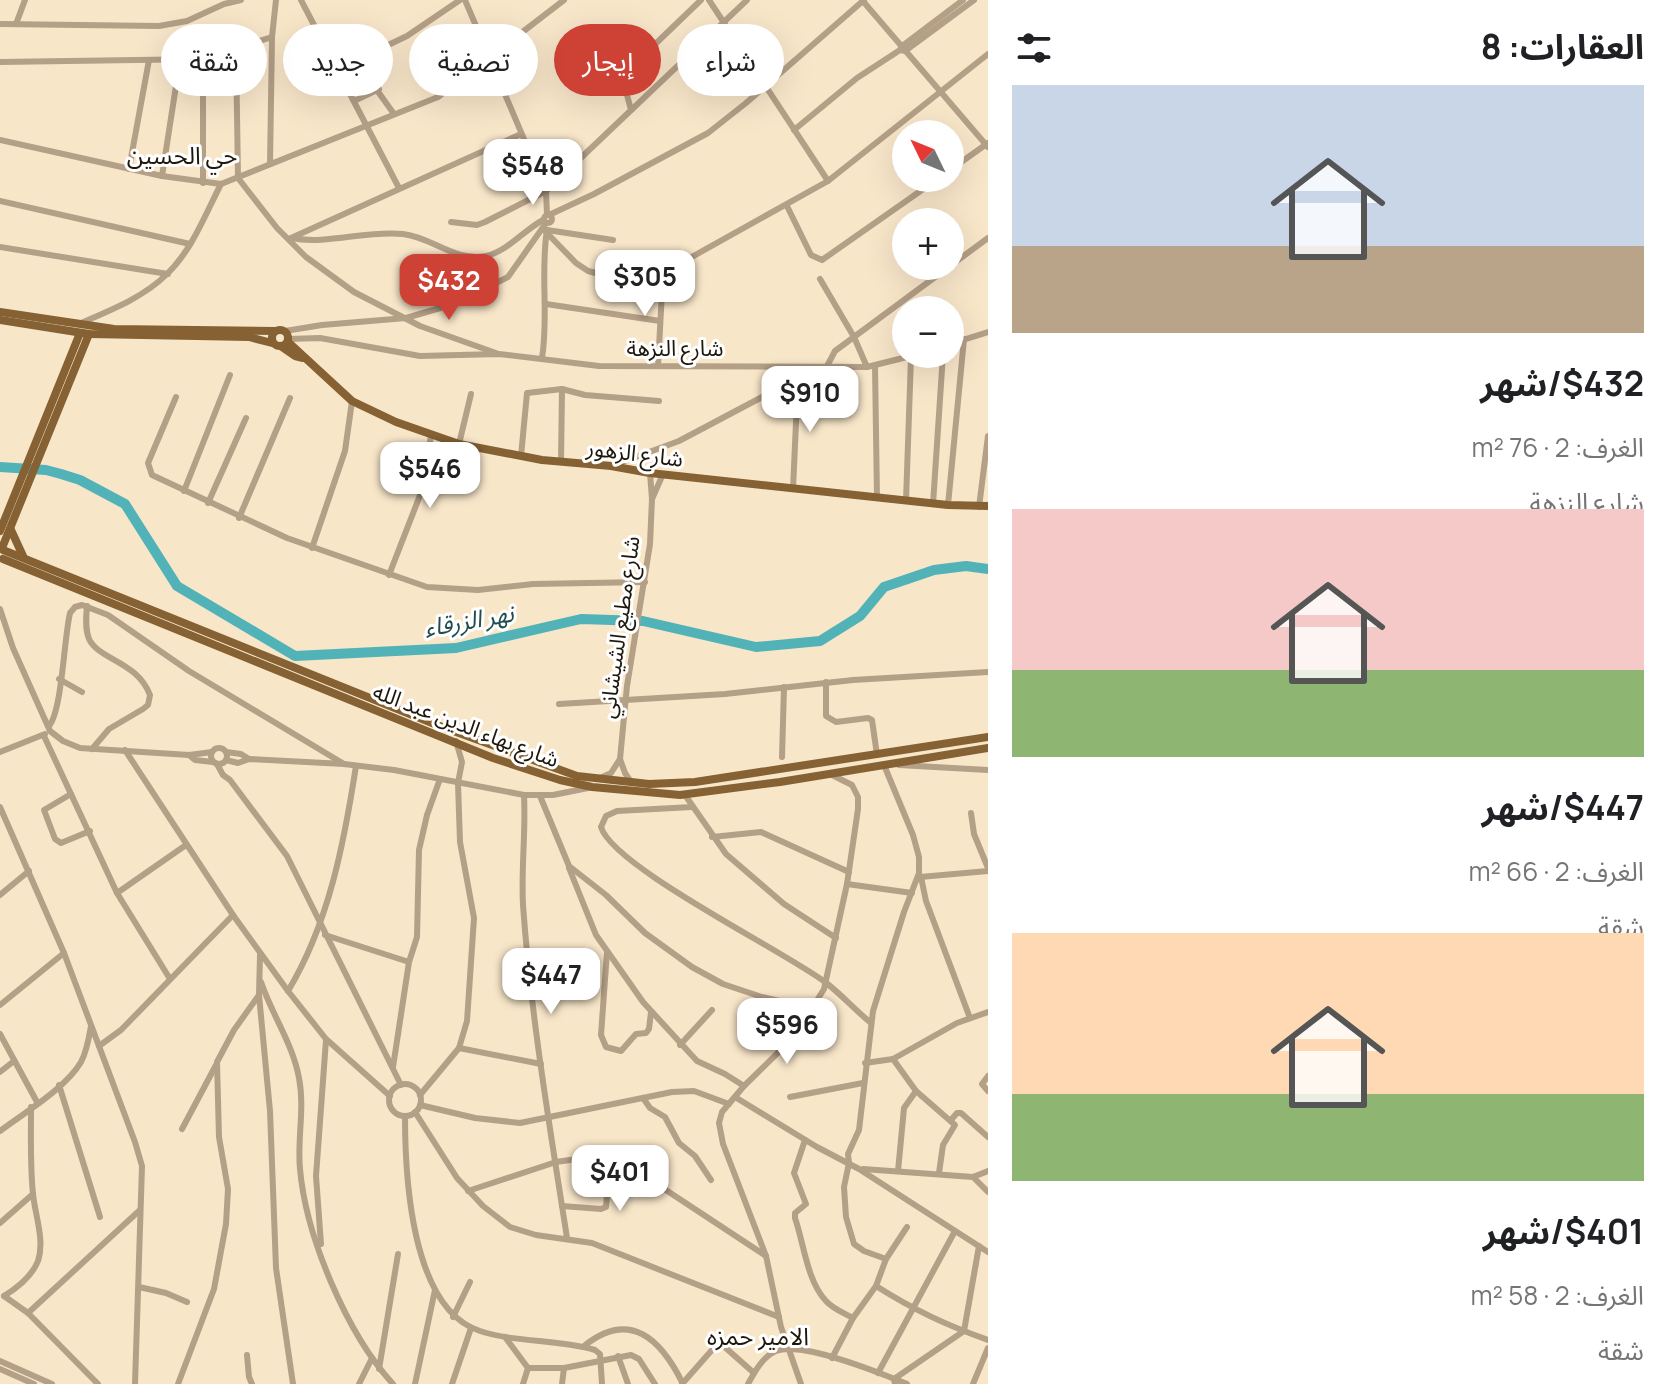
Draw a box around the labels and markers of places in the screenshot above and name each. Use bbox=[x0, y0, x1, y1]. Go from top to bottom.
pin: $548 bbox=[486, 139, 580, 207]
pin: $305 bbox=[598, 250, 692, 318]
pin: $432 bbox=[402, 254, 496, 322]
pin: $910 bbox=[763, 366, 857, 434]
pin: $546 bbox=[383, 442, 477, 510]
pin: $447 bbox=[504, 948, 598, 1016]
pin: $596 bbox=[740, 998, 834, 1066]
pin: $401 bbox=[573, 1145, 667, 1213]

